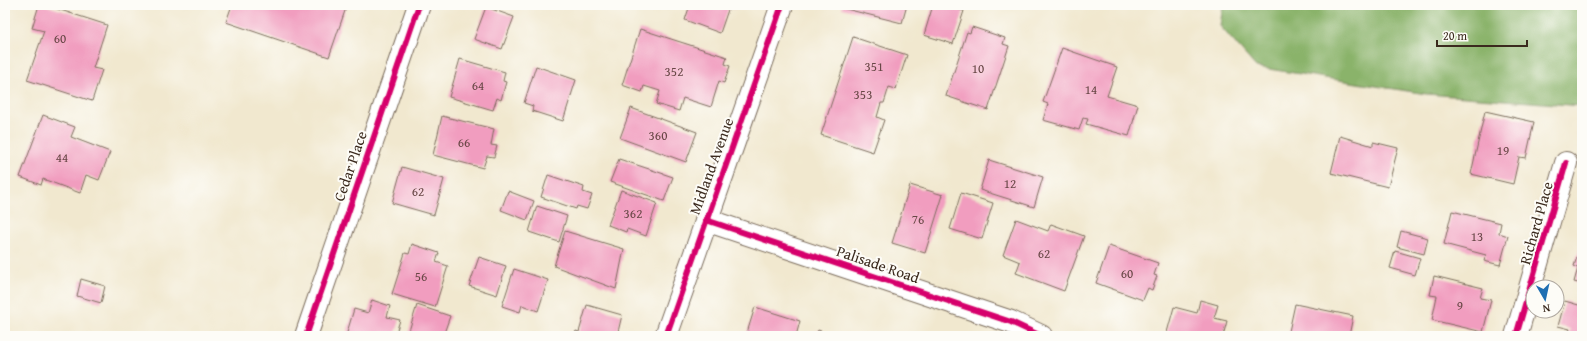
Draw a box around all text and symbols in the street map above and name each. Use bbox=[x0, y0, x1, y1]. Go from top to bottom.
scale bar bbox=[1437, 22, 1527, 48]
text: 20 m bbox=[1443, 27, 1467, 44]
house number: 60 bbox=[54, 29, 66, 48]
house number: 351 bbox=[865, 57, 883, 76]
house number: 10 bbox=[972, 59, 984, 78]
house number: 352 bbox=[665, 62, 683, 81]
house number: 64 bbox=[472, 76, 484, 95]
house number: 14 bbox=[1085, 80, 1097, 99]
house number: 353 bbox=[854, 85, 872, 104]
street label: Midland Avenue bbox=[684, 115, 738, 217]
house number: 360 bbox=[649, 126, 667, 145]
street label: Cedar Place bbox=[328, 128, 372, 204]
house number: 66 bbox=[458, 133, 470, 152]
house number: 19 bbox=[1497, 141, 1509, 160]
house number: 44 bbox=[56, 148, 68, 167]
house number: 12 bbox=[1004, 174, 1016, 193]
street label: Richard Place bbox=[1514, 179, 1558, 267]
house number: 62 bbox=[412, 182, 424, 201]
house number: 362 bbox=[624, 204, 642, 223]
house number: 76 bbox=[912, 210, 924, 229]
house number: 13 bbox=[1471, 227, 1483, 246]
street label: Palisade Road bbox=[834, 240, 922, 288]
house number: 62 bbox=[1038, 244, 1050, 263]
house number: 60 bbox=[1121, 264, 1133, 283]
house number: 56 bbox=[415, 267, 427, 286]
north arrow bbox=[1525, 279, 1565, 319]
house number: 9 bbox=[1457, 296, 1463, 315]
text: N bbox=[1541, 300, 1551, 317]

